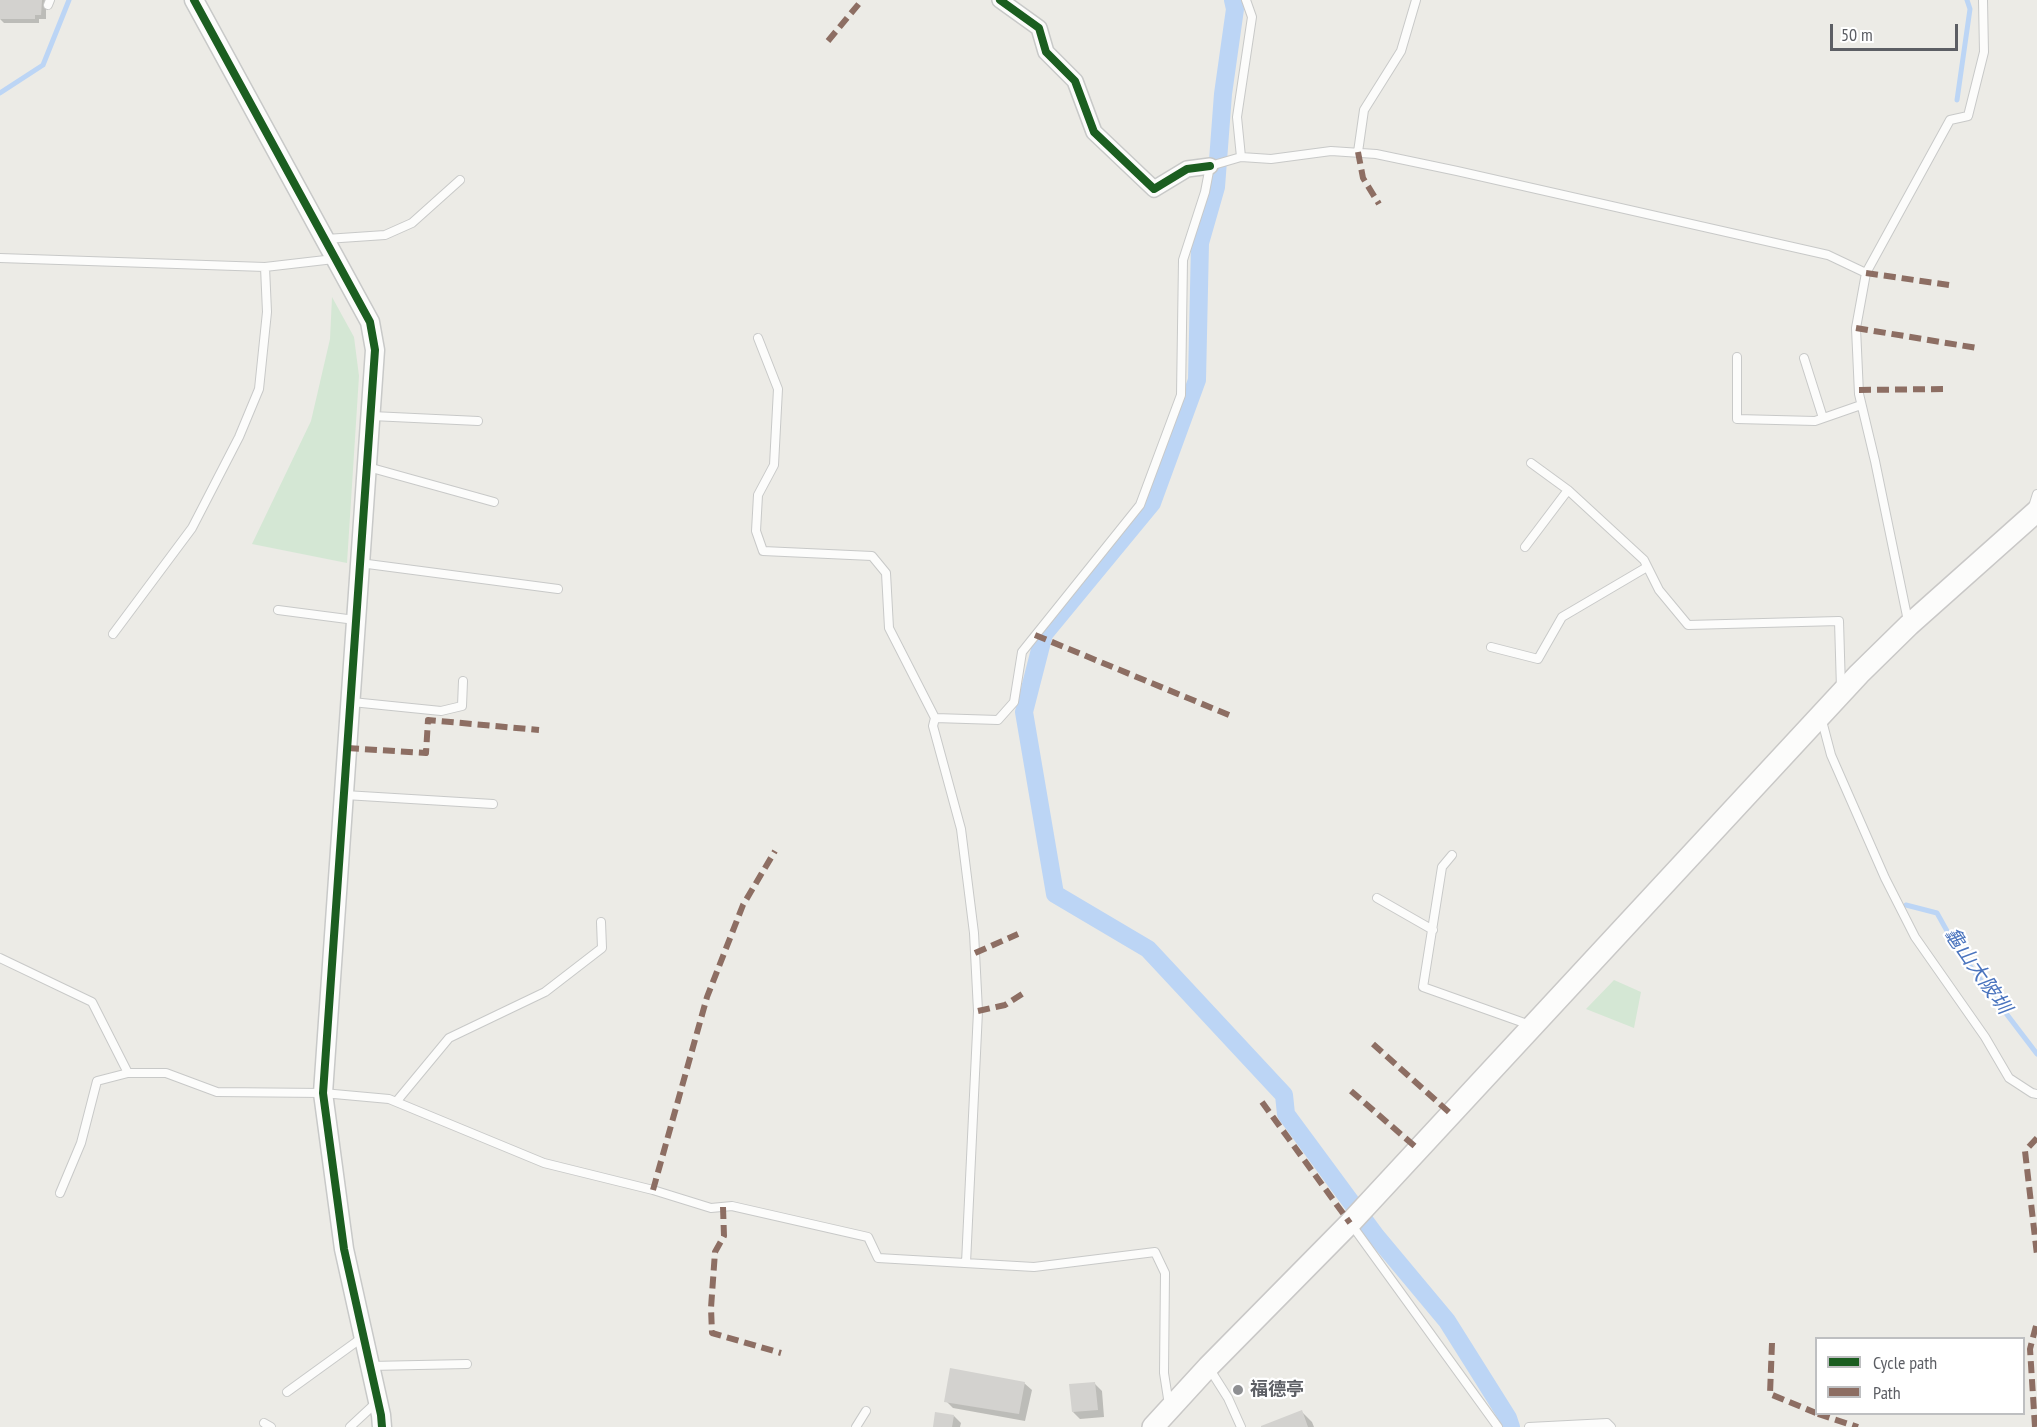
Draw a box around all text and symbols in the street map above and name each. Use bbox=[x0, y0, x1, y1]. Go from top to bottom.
scale bar bbox=[1833, 12, 1960, 50]
text: 50 m bbox=[1841, 23, 1873, 46]
water label: 龜山大陂圳 bbox=[1938, 923, 2016, 1019]
legend bbox=[1815, 1337, 2025, 1415]
text: Cycle path bbox=[1873, 1351, 1937, 1374]
place label: 福德亭 bbox=[1250, 1379, 1304, 1401]
text: Path bbox=[1873, 1381, 1901, 1404]
marker: 福德亭 bbox=[1231, 1383, 1245, 1397]

